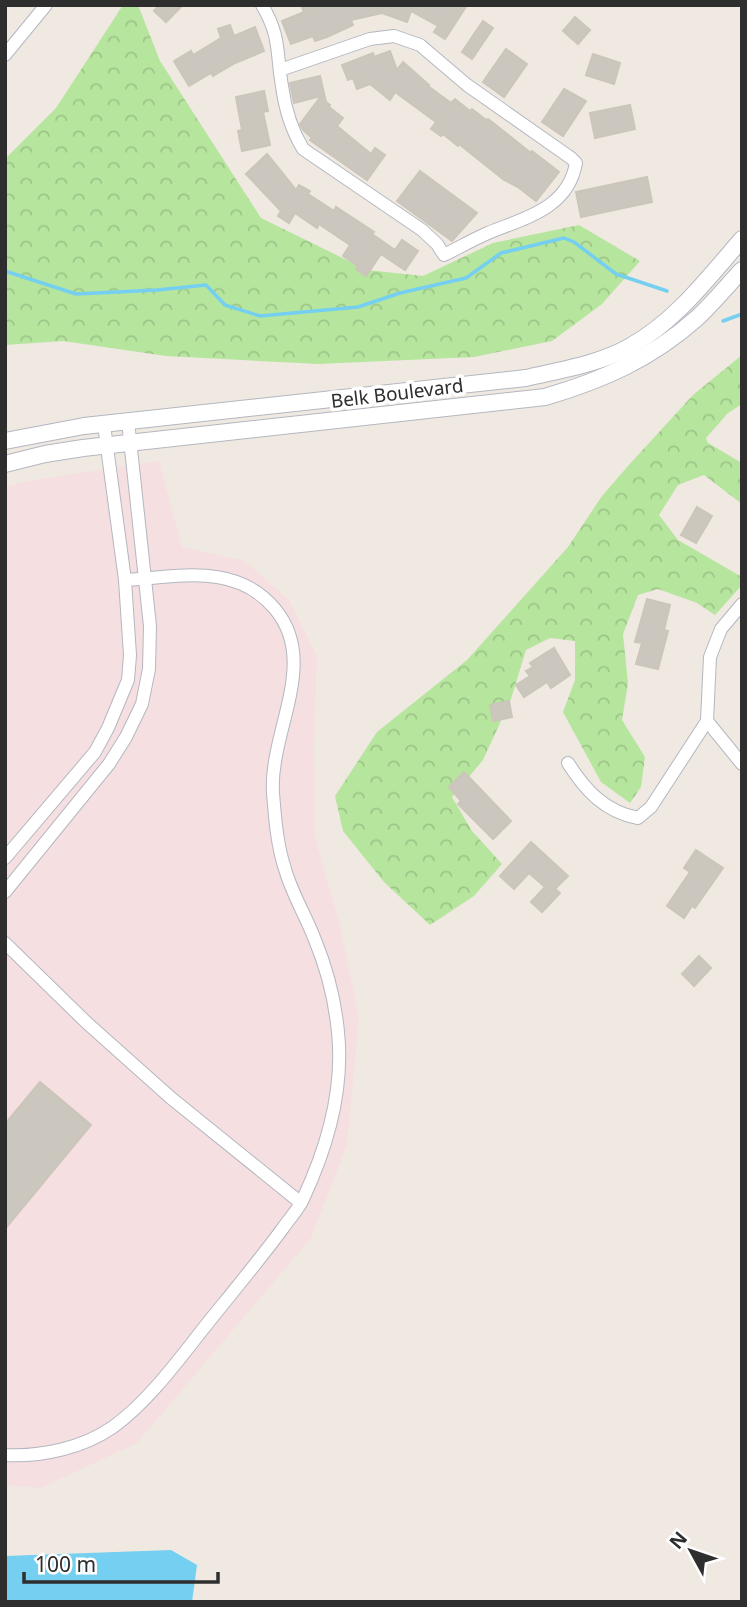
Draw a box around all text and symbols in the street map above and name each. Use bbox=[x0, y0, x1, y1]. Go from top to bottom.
street label: Belk Boulevard bbox=[329, 372, 465, 414]
north arrow bbox=[656, 1516, 726, 1586]
text: N bbox=[663, 1526, 693, 1554]
scale bar bbox=[24, 1540, 219, 1584]
text: 100 m bbox=[35, 1550, 96, 1578]

